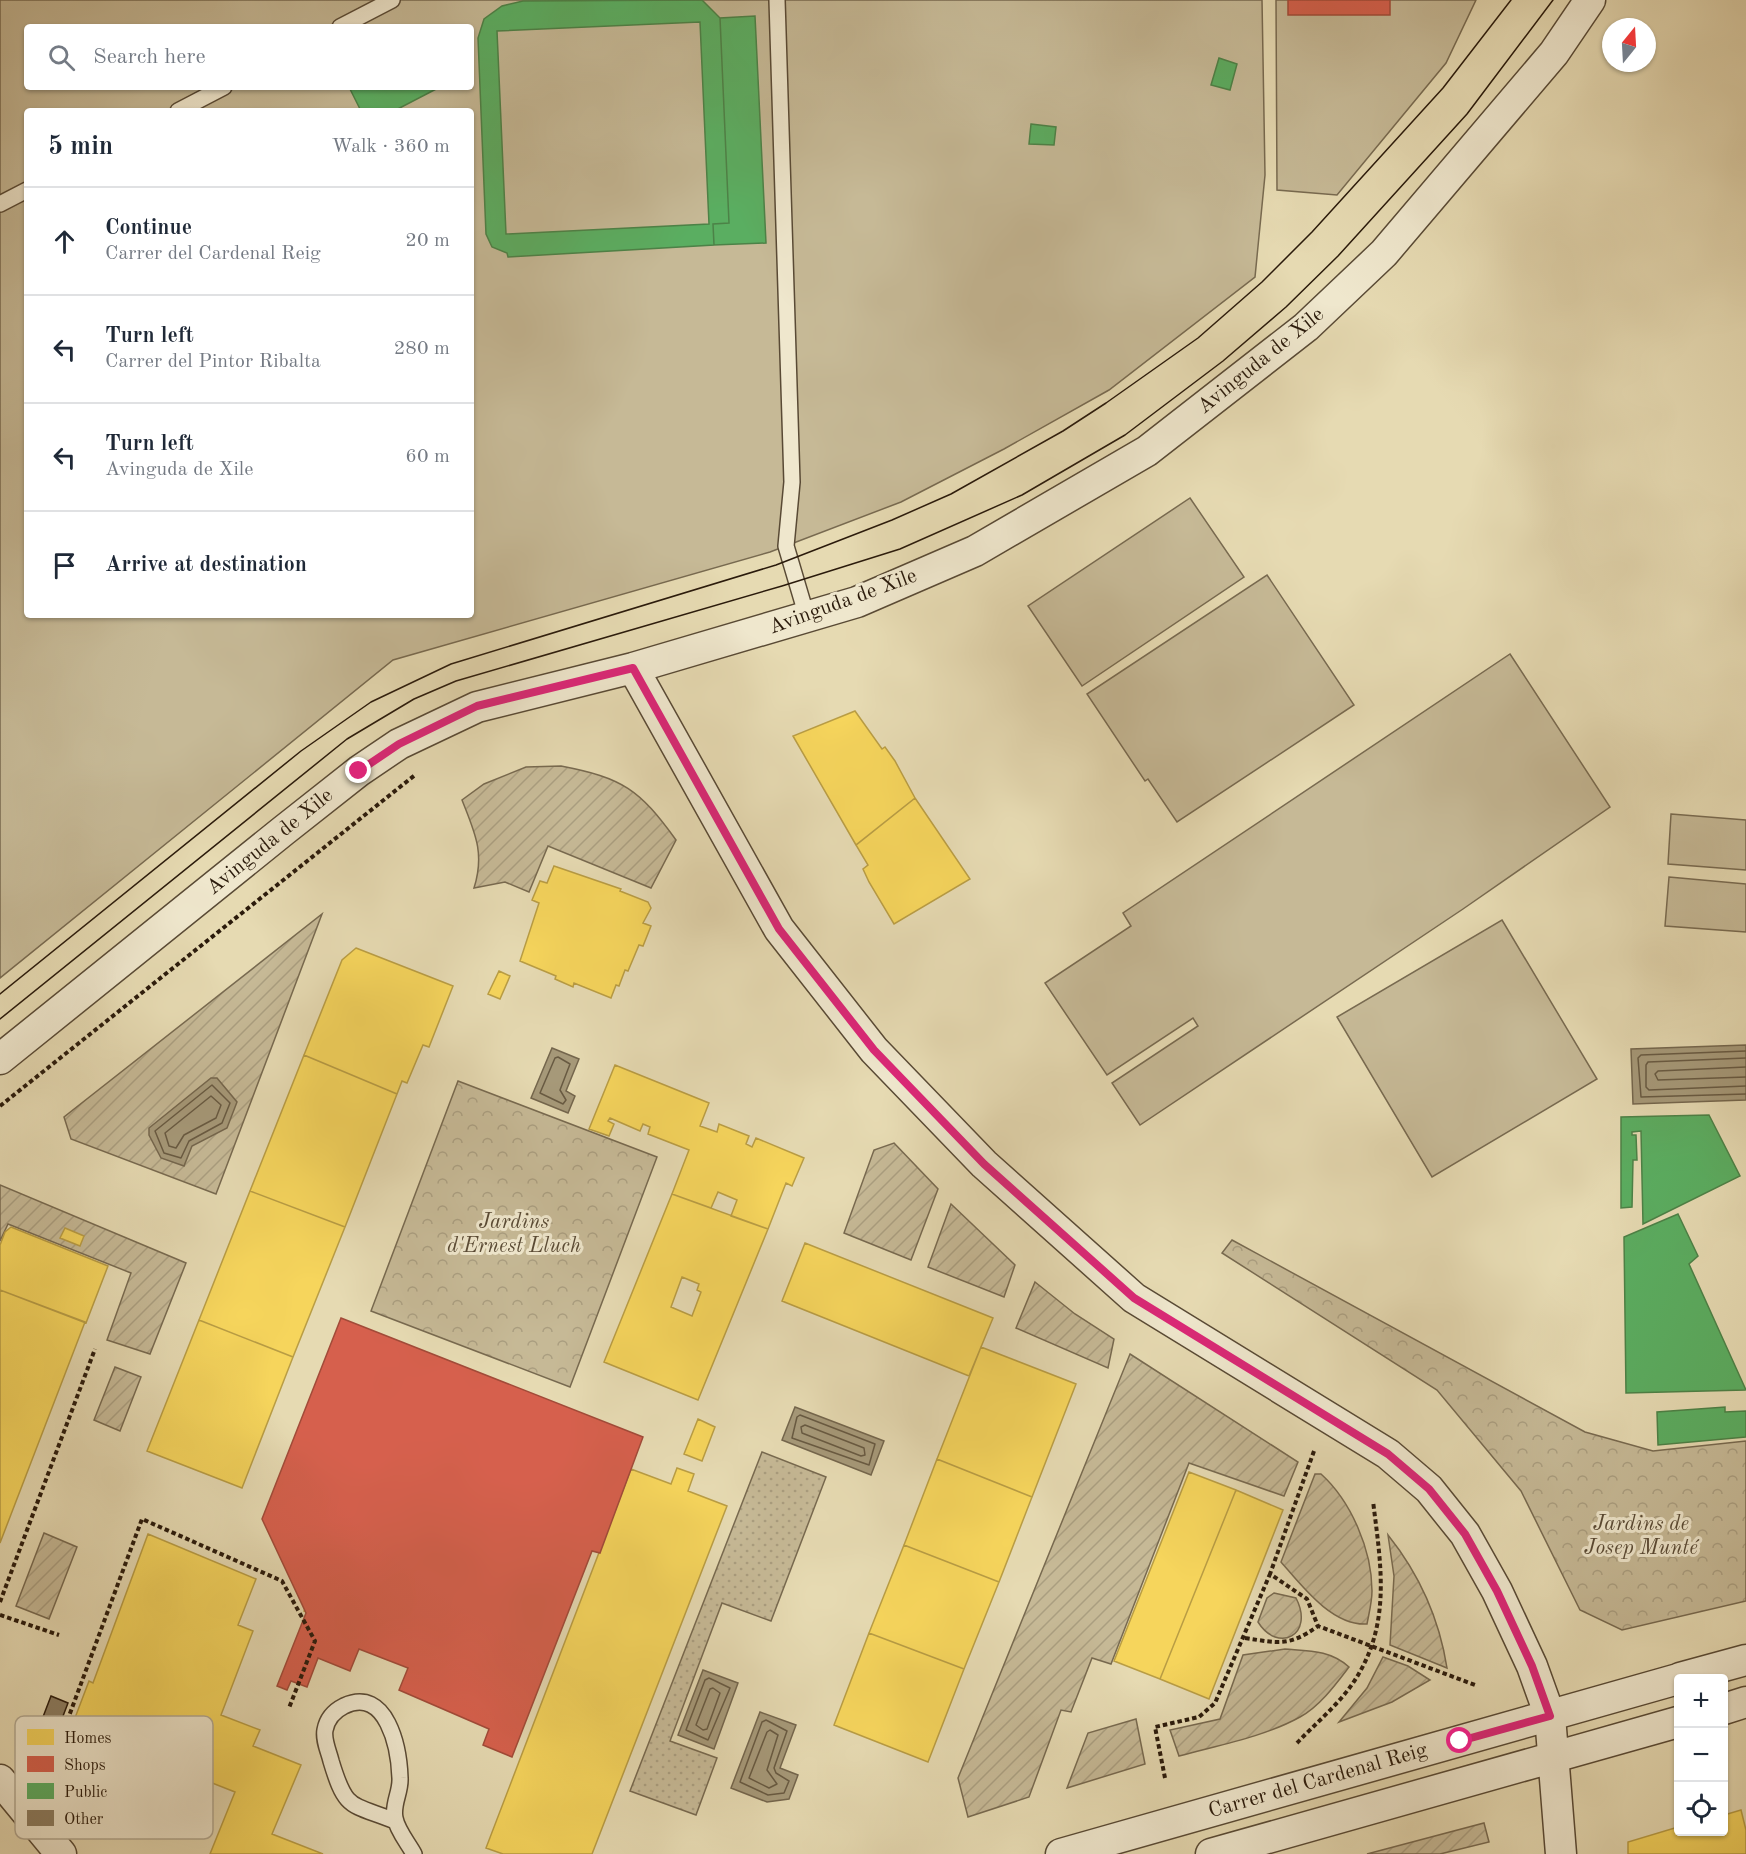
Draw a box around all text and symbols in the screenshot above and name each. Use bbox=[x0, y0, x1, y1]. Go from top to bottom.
north arrow bbox=[1602, 18, 1656, 72]
search box bbox=[24, 24, 474, 90]
icon: search bbox=[45, 41, 78, 74]
text: Search here bbox=[93, 46, 206, 68]
text: 5 min bbox=[48, 134, 113, 160]
text: Walk · 360 m bbox=[331, 137, 450, 157]
text: Continue bbox=[105, 217, 192, 239]
icon: ahead bbox=[48, 225, 81, 258]
text: 20 m bbox=[405, 231, 450, 251]
text: Carrer del Cardenal Reig bbox=[105, 244, 321, 264]
street label: Avinguda de Xile bbox=[1194, 304, 1328, 418]
text: Turn left bbox=[105, 325, 194, 347]
icon: left bbox=[48, 333, 81, 366]
text: 280 m bbox=[394, 339, 450, 359]
text: Carrer del Pintor Ribalta bbox=[105, 352, 321, 372]
text: Turn left bbox=[105, 433, 194, 455]
icon: left bbox=[48, 441, 81, 474]
text: 60 m bbox=[405, 447, 450, 467]
text: Avinguda de Xile bbox=[105, 460, 253, 480]
icon: arrive bbox=[48, 549, 81, 582]
text: Arrive at destination bbox=[105, 554, 307, 576]
street label: Avinguda de Xile bbox=[766, 565, 920, 639]
route end bbox=[345, 757, 371, 783]
street label: Avinguda de Xile bbox=[203, 785, 337, 899]
park label: Jardins d'Ernest Lluch bbox=[447, 1212, 581, 1257]
park label: Jardins de Josep Munté bbox=[1584, 1514, 1700, 1559]
map controls bbox=[1674, 1674, 1728, 1836]
button: + bbox=[1674, 1674, 1728, 1728]
legend bbox=[15, 1716, 213, 1839]
route start bbox=[1446, 1727, 1472, 1753]
button: − bbox=[1674, 1728, 1728, 1782]
text: Homes bbox=[64, 1731, 112, 1747]
street label: Carrer del Cardenal Reig bbox=[1206, 1739, 1430, 1822]
text: Shops bbox=[64, 1758, 106, 1774]
button: locate bbox=[1674, 1782, 1728, 1836]
text: Public bbox=[64, 1785, 107, 1801]
text: Other bbox=[64, 1812, 104, 1828]

